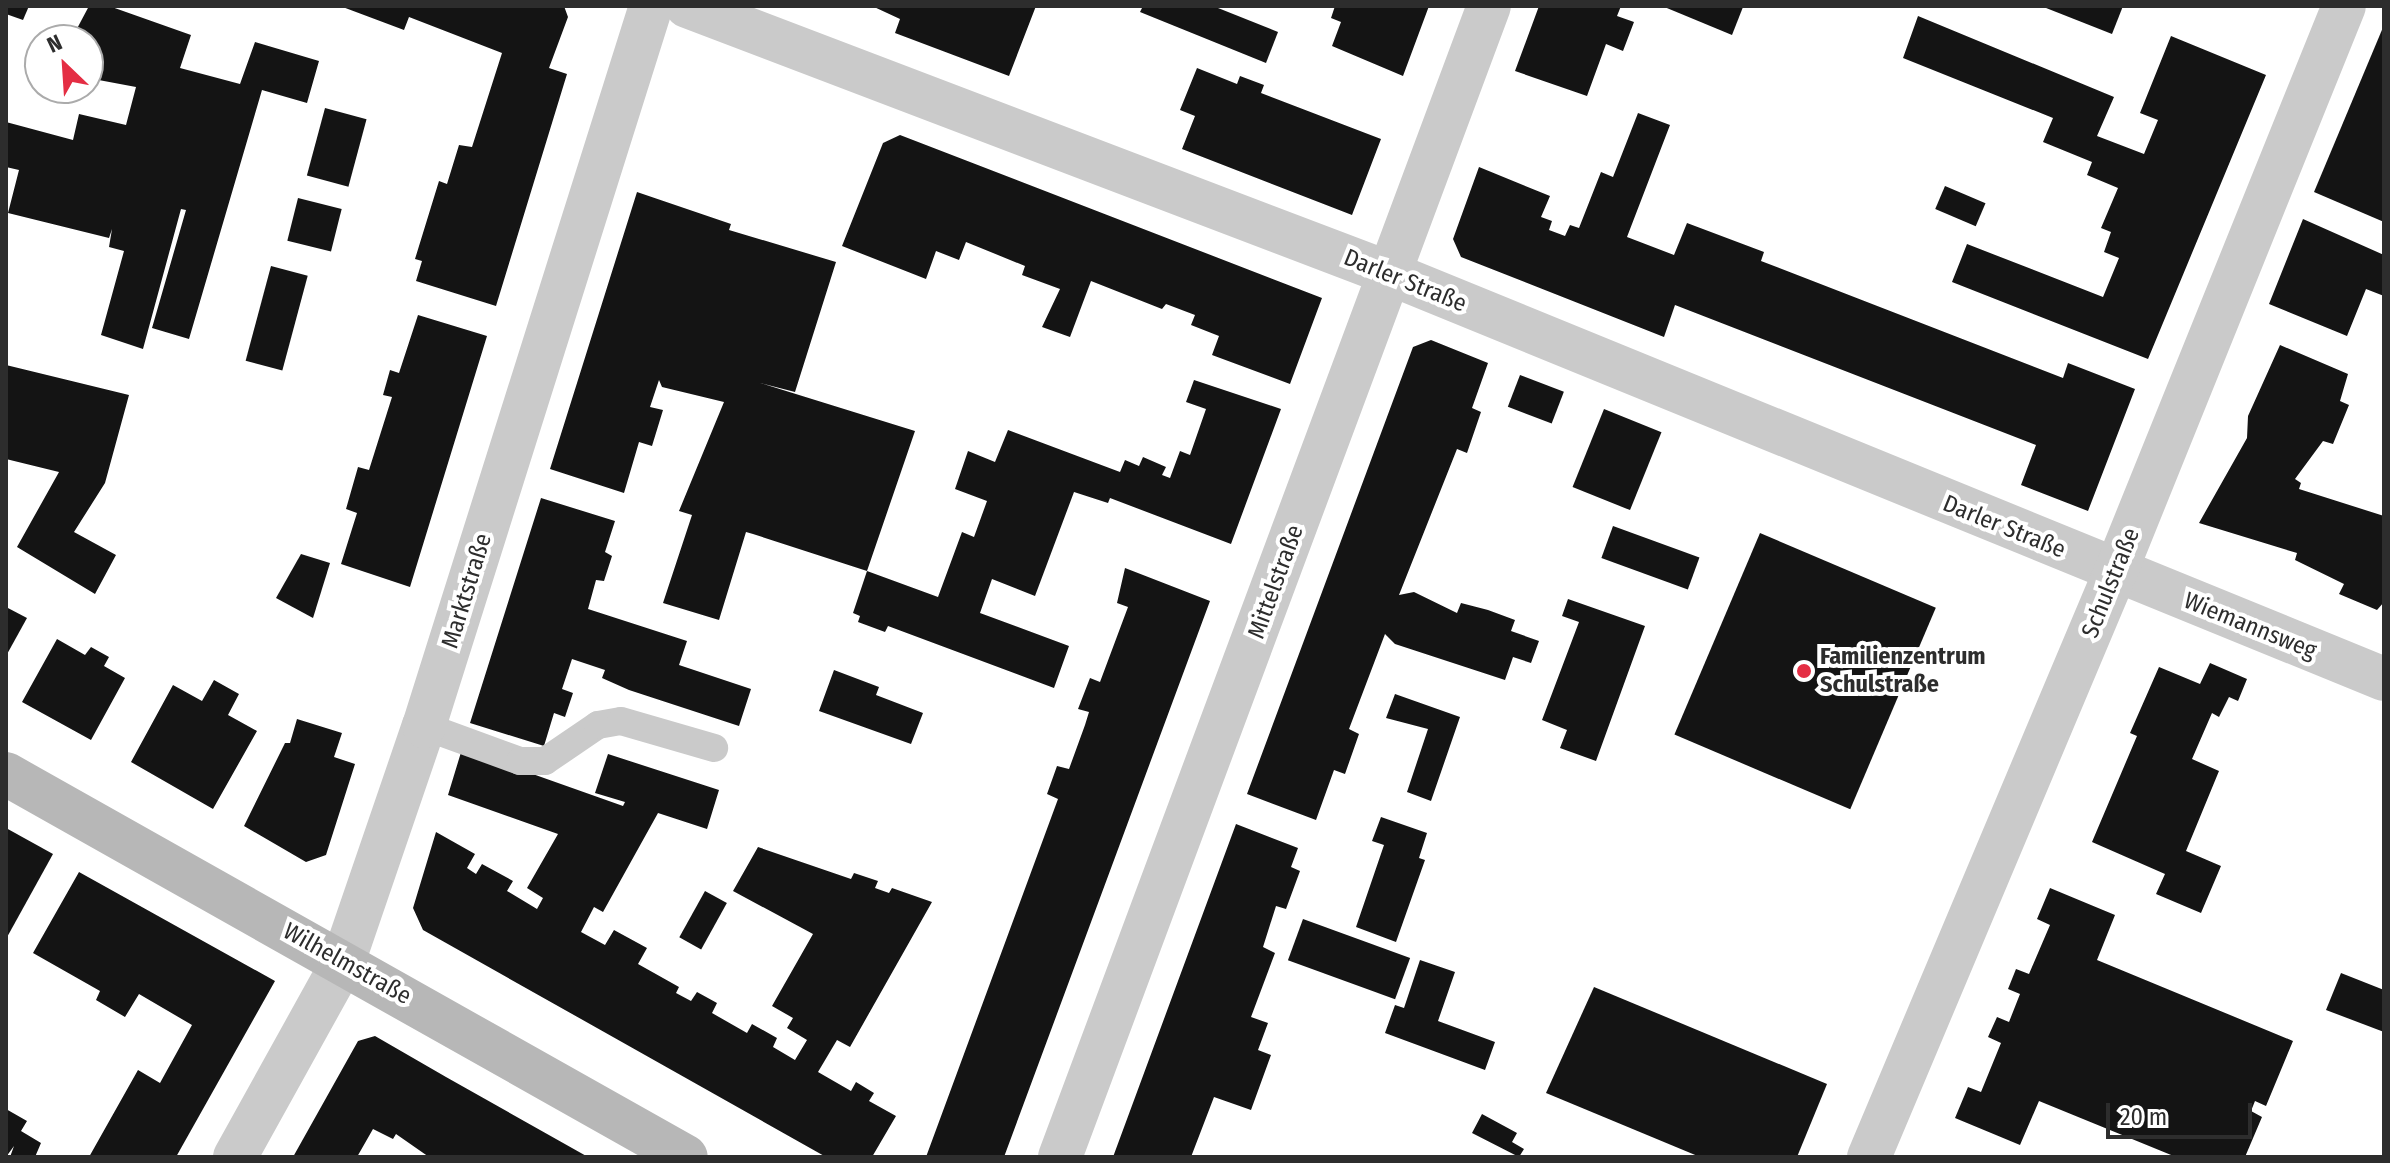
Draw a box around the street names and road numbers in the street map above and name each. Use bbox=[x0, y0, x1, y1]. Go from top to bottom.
street label: Darler Straße bbox=[1339, 243, 1471, 319]
street label: Darler Straße bbox=[1938, 489, 2070, 565]
street label: Mittelstraße bbox=[1242, 521, 1310, 643]
street label: Schulstraße bbox=[2076, 524, 2146, 642]
street label: Marktstraße bbox=[436, 530, 498, 652]
street label: Wiemannsweg bbox=[2180, 586, 2320, 666]
street label: Wilhelmstraße bbox=[278, 917, 416, 1011]

